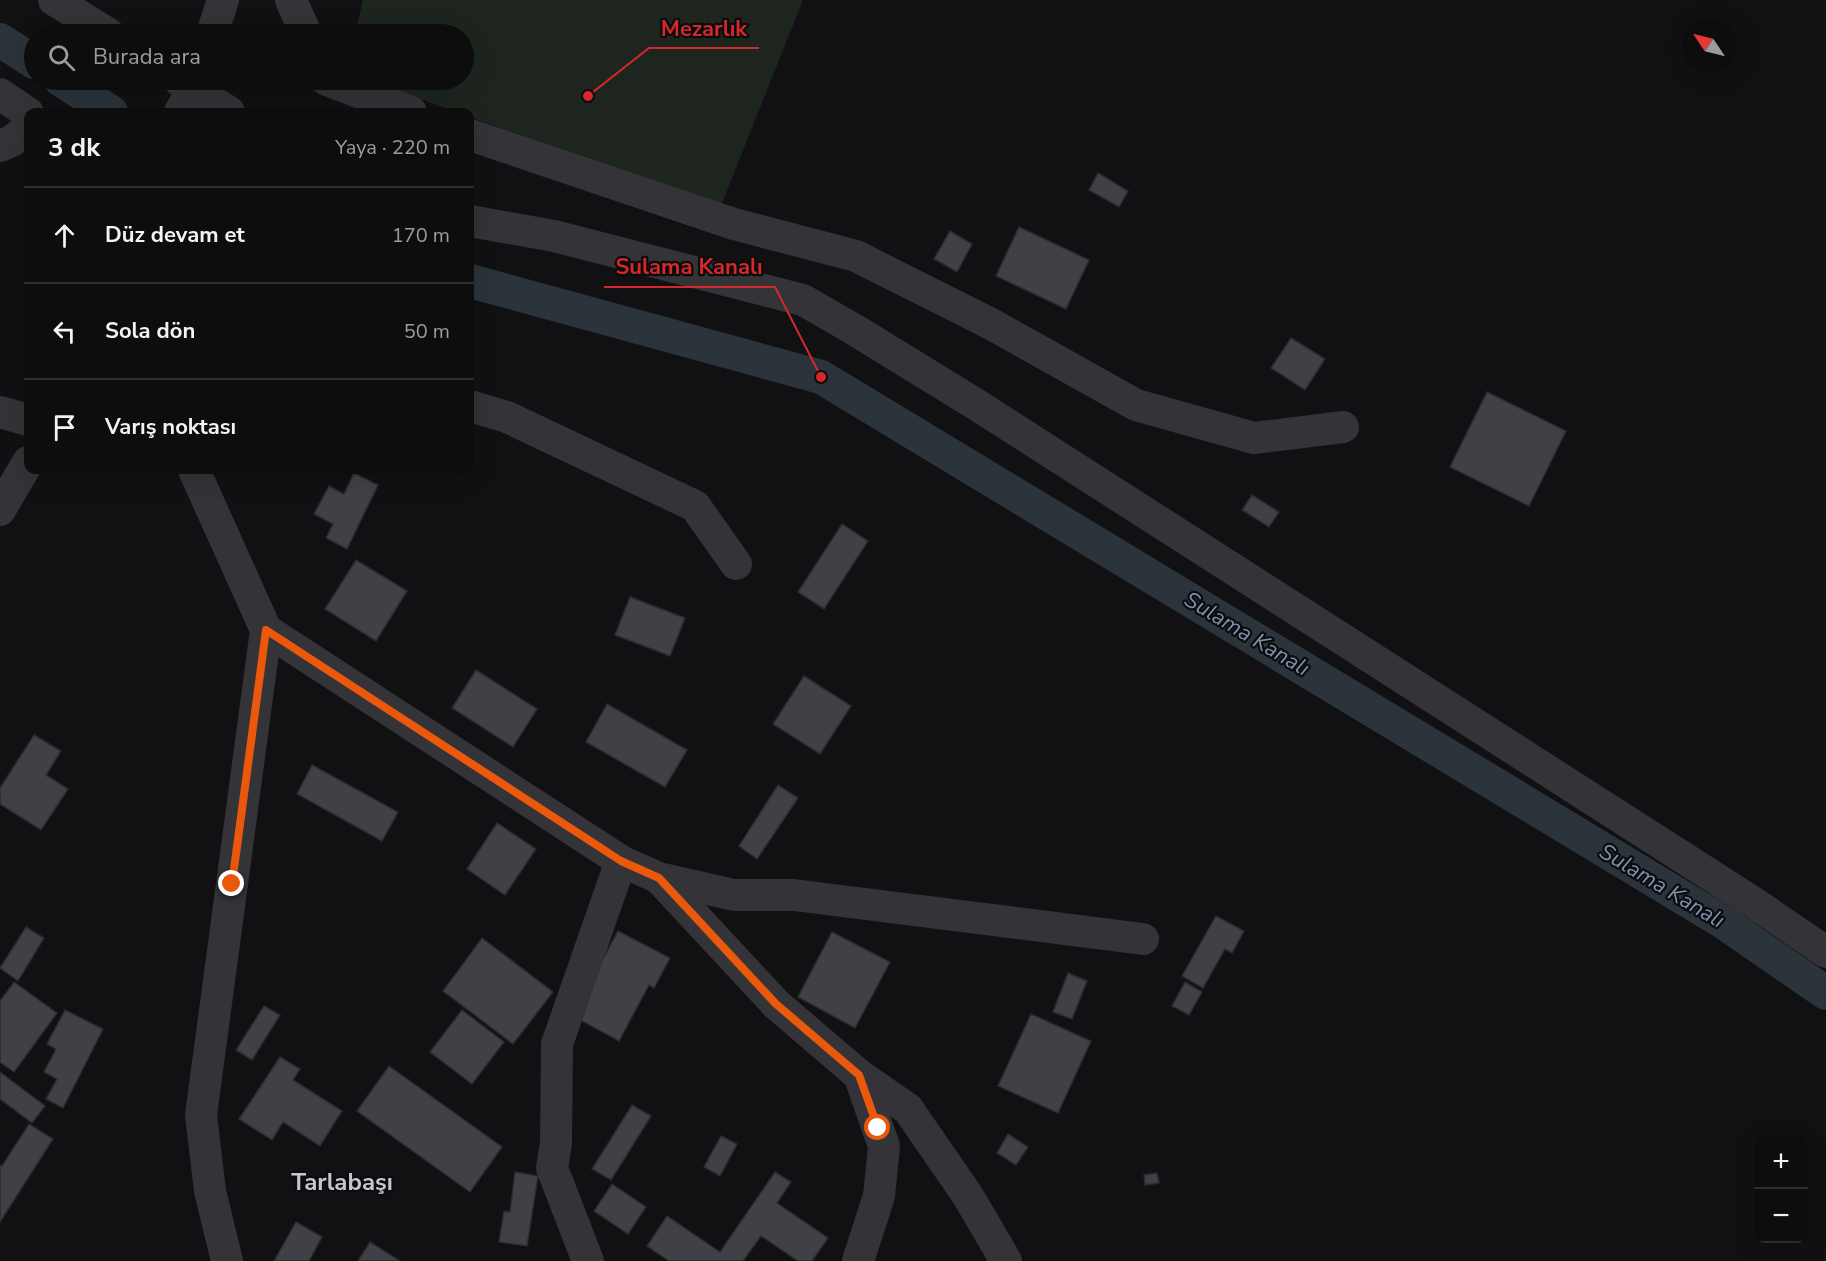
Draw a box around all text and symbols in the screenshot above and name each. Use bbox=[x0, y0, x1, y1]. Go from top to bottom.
callout: Mezarlık bbox=[649, 8, 759, 48]
text: Mezarlık bbox=[661, 14, 748, 44]
north arrow bbox=[1682, 18, 1736, 72]
search box bbox=[24, 24, 474, 90]
icon: search bbox=[45, 41, 78, 74]
text: Burada ara bbox=[93, 42, 201, 72]
text: 3 dk bbox=[48, 130, 100, 165]
text: Yaya · 220 m bbox=[335, 134, 450, 161]
icon: ahead bbox=[48, 219, 81, 252]
text: Düz devam et bbox=[105, 220, 245, 250]
text: 170 m bbox=[392, 222, 450, 249]
callout: Sulama Kanalı bbox=[604, 247, 775, 287]
text: Sulama Kanalı bbox=[615, 252, 763, 282]
icon: left bbox=[48, 315, 81, 348]
text: Sola dön bbox=[105, 316, 195, 346]
text: 50 m bbox=[404, 318, 450, 345]
icon: arrive bbox=[48, 411, 81, 444]
text: Varış noktası bbox=[105, 412, 236, 442]
water label: Sulama Kanalı bbox=[1179, 585, 1315, 683]
water label: Sulama Kanalı bbox=[1594, 837, 1730, 935]
route end bbox=[218, 870, 244, 896]
route start bbox=[864, 1114, 890, 1140]
map controls bbox=[1754, 1135, 1808, 1243]
button: + bbox=[1754, 1135, 1808, 1189]
district label: Tarlabaşı bbox=[291, 1166, 393, 1198]
button: − bbox=[1754, 1189, 1808, 1243]

